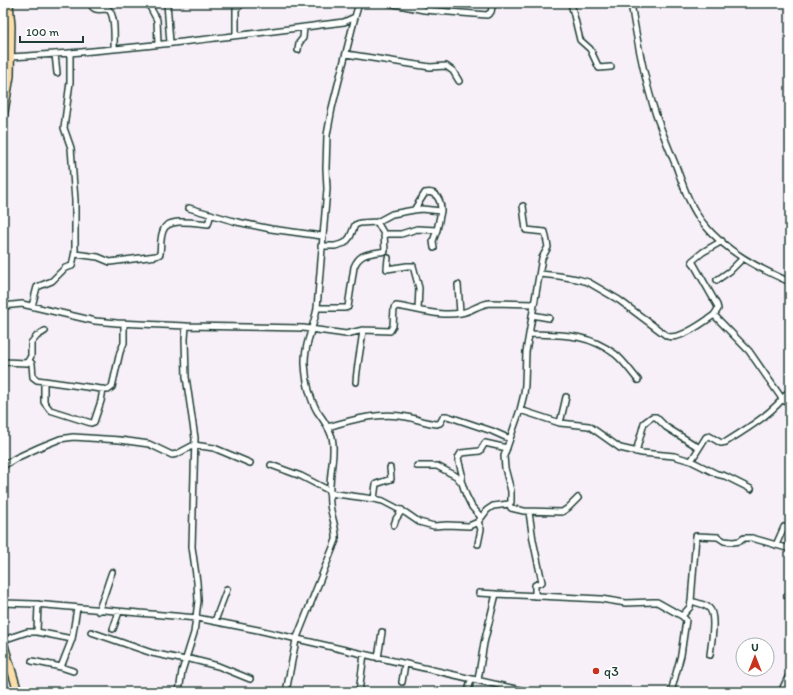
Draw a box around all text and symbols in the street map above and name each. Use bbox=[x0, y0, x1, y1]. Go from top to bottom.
scale bar bbox=[20, 18, 83, 44]
text: 100 m bbox=[26, 25, 59, 39]
north arrow bbox=[735, 637, 775, 677]
text: U bbox=[751, 641, 759, 654]
place label: q3 bbox=[604, 663, 619, 680]
marker: q3 bbox=[591, 666, 601, 676]

